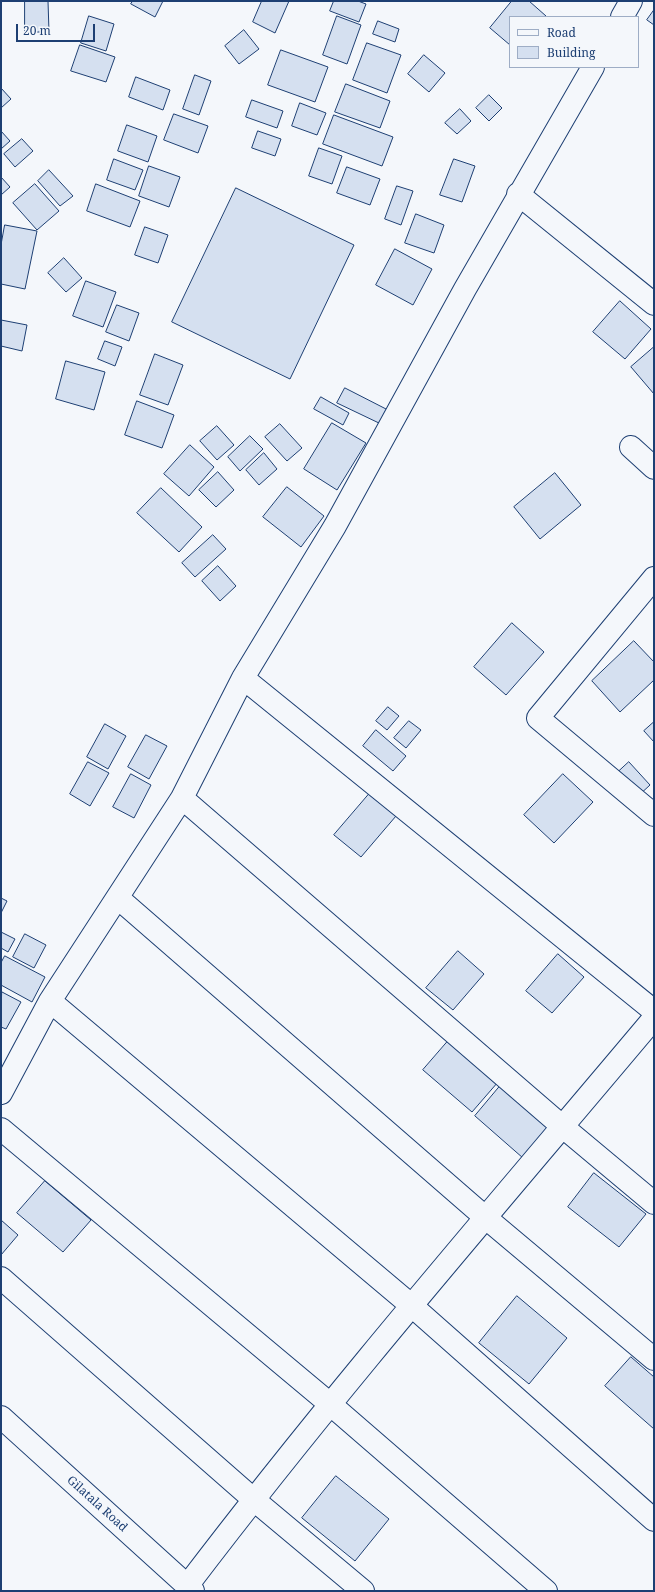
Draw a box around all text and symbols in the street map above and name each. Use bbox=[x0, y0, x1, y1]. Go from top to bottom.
scale bar bbox=[18, 16, 97, 42]
legend bbox=[509, 16, 639, 68]
text: 20 m bbox=[23, 22, 51, 39]
text: Road bbox=[547, 24, 576, 41]
text: Building bbox=[547, 44, 595, 61]
street label: Gilatala Road bbox=[64, 1473, 130, 1535]

